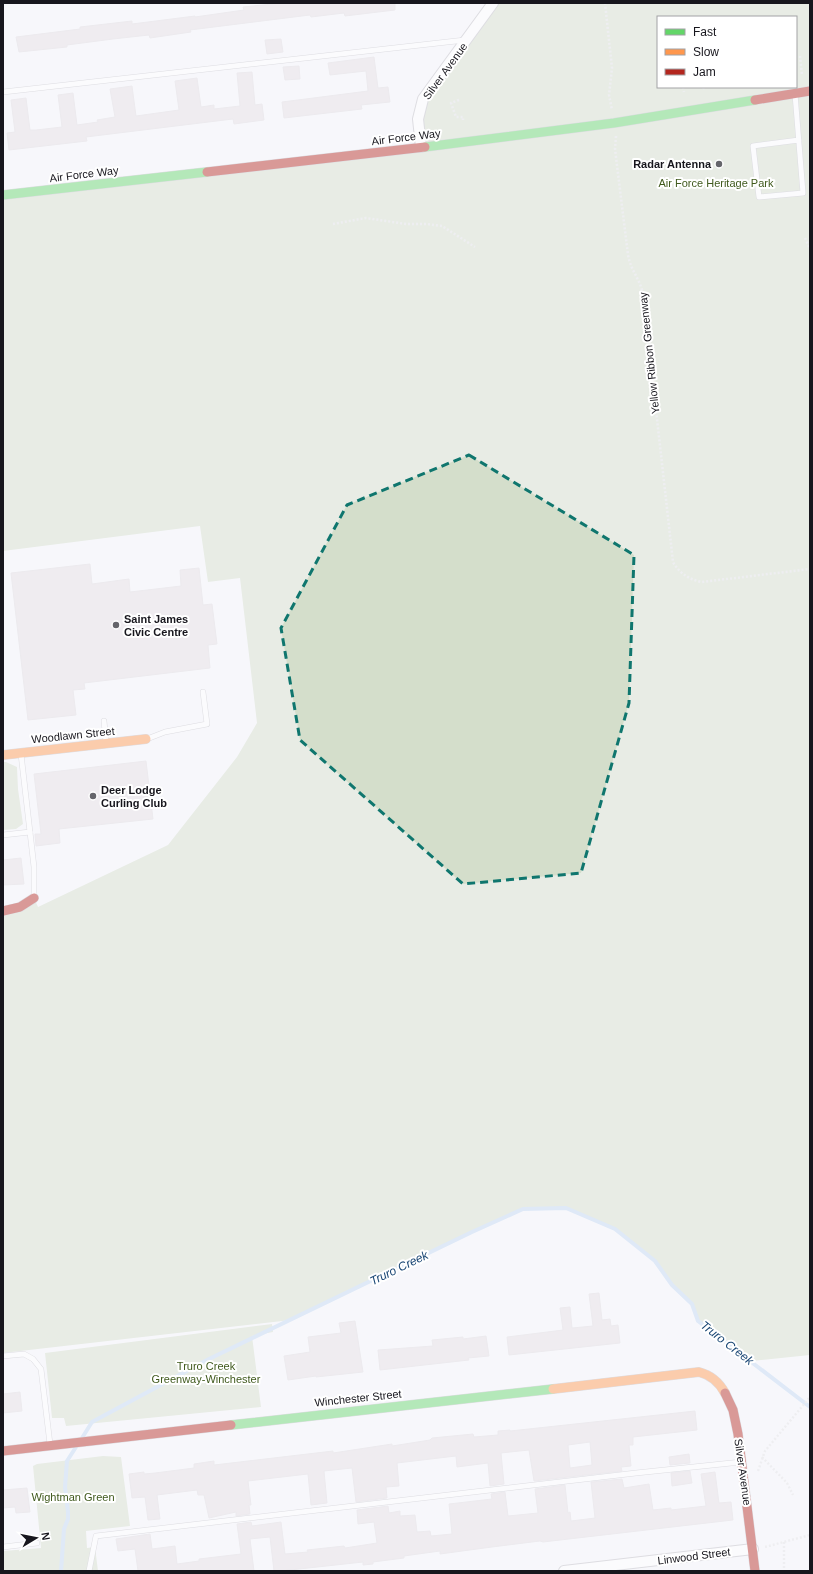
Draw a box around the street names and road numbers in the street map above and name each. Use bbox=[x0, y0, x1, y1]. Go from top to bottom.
street label: Silver Avenue bbox=[420, 40, 470, 102]
street label: Air Force Way bbox=[371, 127, 442, 147]
street label: Air Force Way bbox=[49, 164, 120, 184]
street label: Yellow Ribbon Greenway bbox=[637, 291, 661, 415]
street label: Woodlawn Street bbox=[31, 725, 115, 745]
street label: Winchester Street bbox=[314, 1387, 402, 1409]
street label: Silver Avenue bbox=[732, 1438, 754, 1506]
street label: Linwood Street bbox=[657, 1546, 731, 1566]

